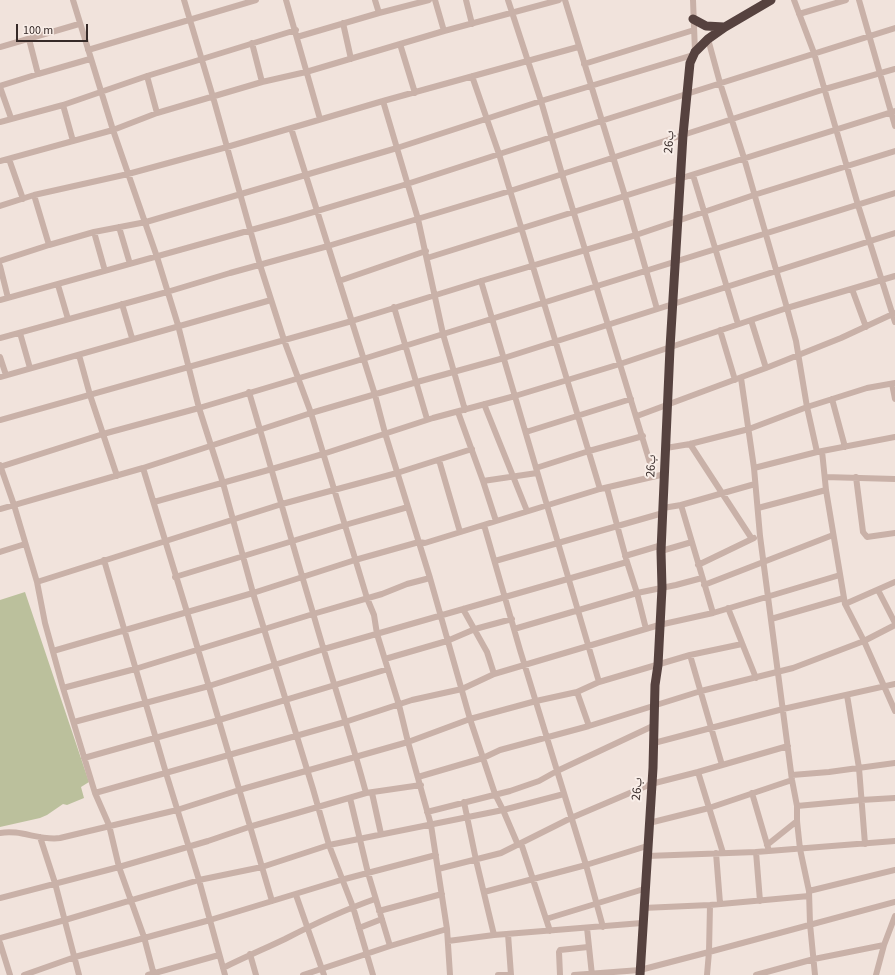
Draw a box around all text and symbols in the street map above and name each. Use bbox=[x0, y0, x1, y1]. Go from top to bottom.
scale bar bbox=[18, 16, 90, 42]
text: 100 m bbox=[23, 22, 53, 39]
street label: 26ب bbox=[661, 130, 679, 154]
street label: 26ب bbox=[644, 454, 660, 478]
street label: 26ب bbox=[629, 777, 647, 801]

